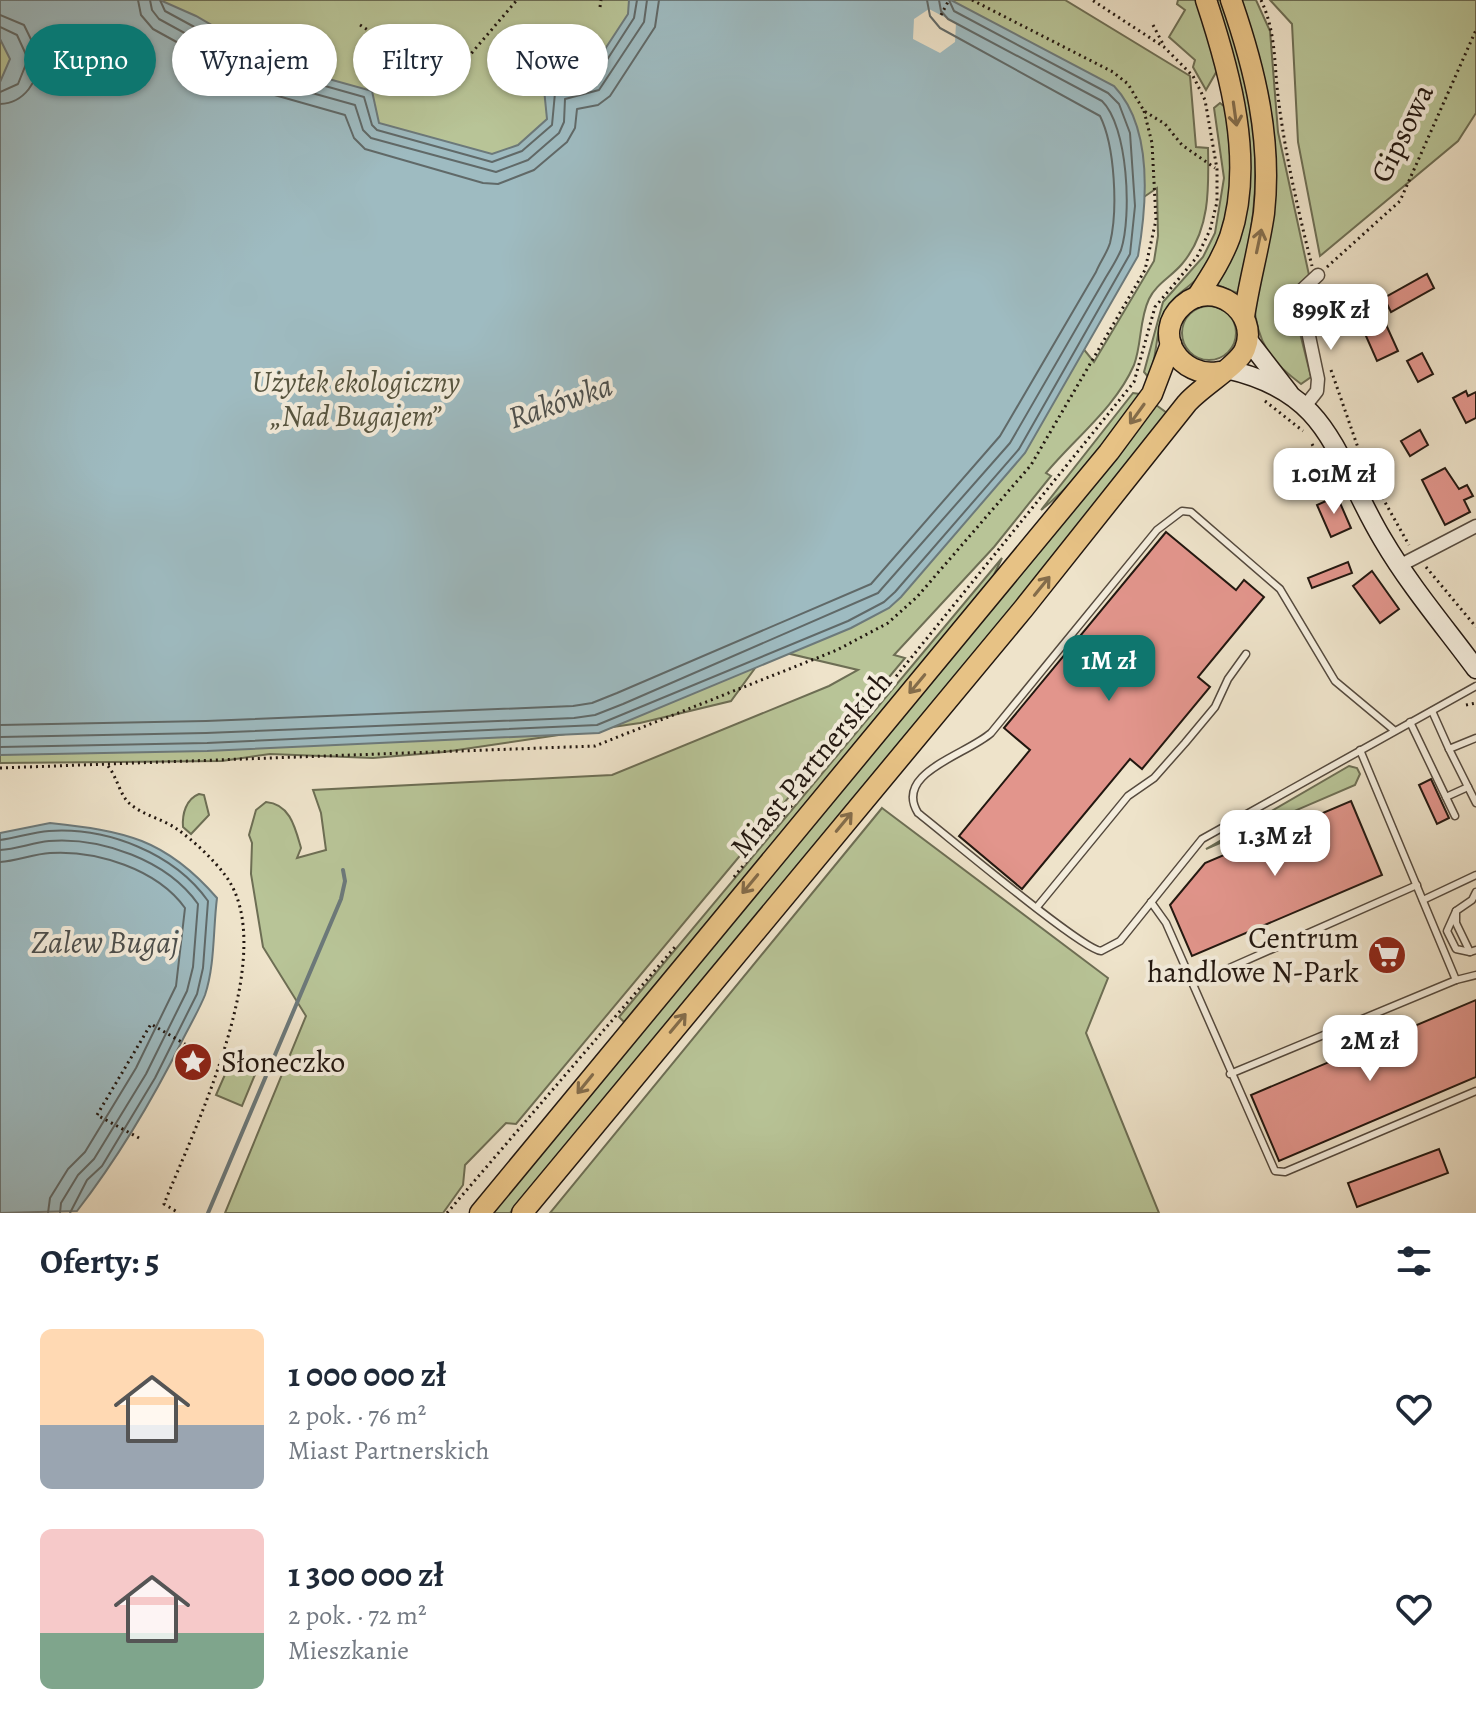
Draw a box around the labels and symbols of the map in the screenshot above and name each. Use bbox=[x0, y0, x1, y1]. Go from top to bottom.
street label: Gipsowa bbox=[1361, 77, 1443, 189]
one-way arrow bbox=[1227, 100, 1242, 127]
one-way arrow bbox=[1252, 228, 1267, 254]
pin: 899K zł bbox=[1257, 284, 1405, 352]
park label: Użytek ekologiczny „Nad Bugajem” bbox=[252, 362, 460, 436]
water label: Rakówka bbox=[502, 363, 618, 439]
one-way arrow bbox=[1129, 403, 1146, 425]
pin: 1.01M zł bbox=[1251, 448, 1417, 516]
one-way arrow bbox=[1033, 576, 1051, 597]
pin: 1M zł bbox=[1053, 635, 1165, 703]
street label: Miast Partnerskich bbox=[721, 662, 901, 866]
one-way arrow bbox=[908, 673, 926, 693]
pin: 1.3M zł bbox=[1201, 810, 1349, 878]
one-way arrow bbox=[835, 813, 853, 833]
one-way arrow bbox=[742, 873, 760, 894]
place label: Centrum handlowe N-Park bbox=[1147, 918, 1359, 992]
water label: Zalew Bugaj bbox=[31, 920, 179, 964]
supermarket icon: Centrum handlowe N-Park bbox=[1366, 934, 1408, 976]
one-way arrow bbox=[669, 1013, 687, 1033]
pin: 2M zł bbox=[1314, 1015, 1426, 1083]
place icon: Słoneczko bbox=[172, 1041, 214, 1083]
place label: Słoneczko bbox=[221, 1042, 345, 1082]
one-way arrow bbox=[576, 1073, 594, 1094]

